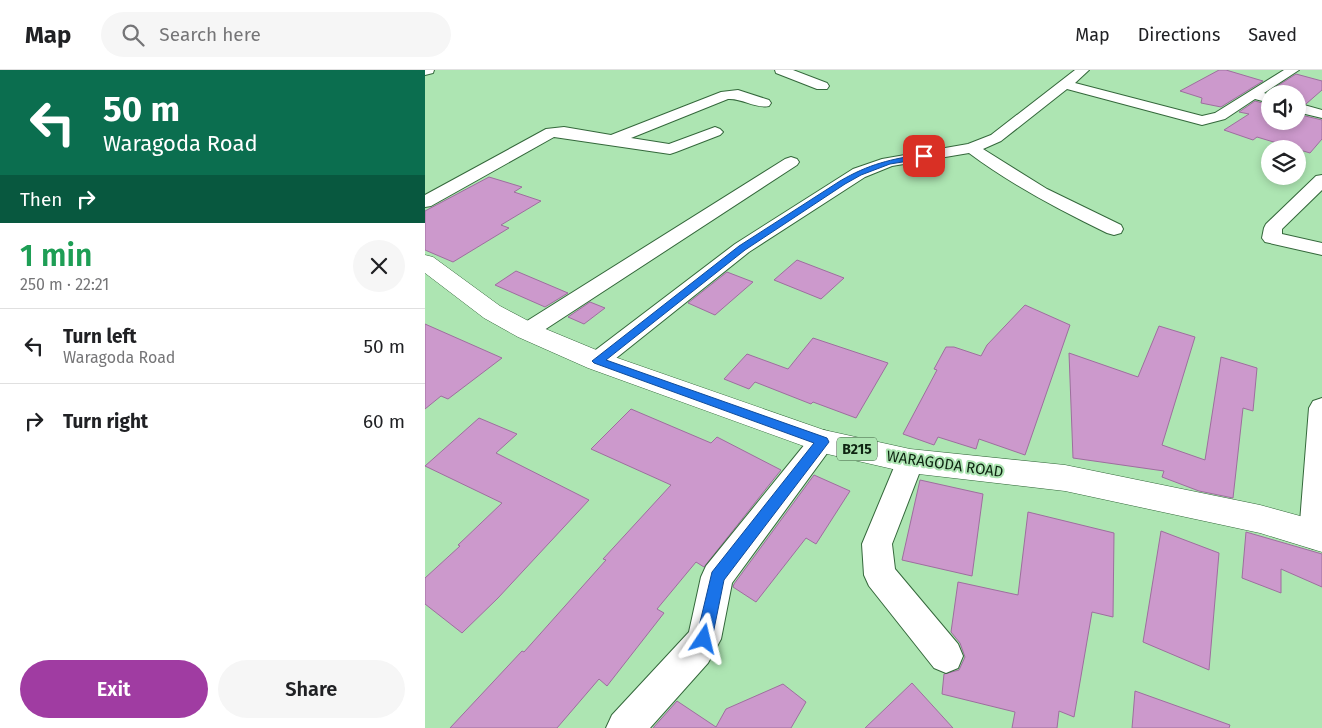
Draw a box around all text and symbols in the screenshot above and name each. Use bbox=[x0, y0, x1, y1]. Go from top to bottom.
search box bbox=[101, 12, 451, 57]
text: Map bbox=[25, 21, 71, 49]
icon: search bbox=[119, 21, 147, 49]
text: Search here bbox=[159, 23, 261, 46]
text: Map bbox=[1075, 24, 1110, 46]
text: Directions bbox=[1138, 24, 1220, 46]
text: Saved bbox=[1248, 24, 1297, 46]
map controls bbox=[1261, 85, 1306, 185]
button: sound bbox=[1261, 85, 1306, 130]
text: 50 m bbox=[103, 88, 180, 130]
icon: left bbox=[20, 90, 85, 155]
text: Waragoda Road bbox=[103, 130, 258, 157]
pin bbox=[903, 135, 945, 177]
button: layers bbox=[1261, 140, 1306, 185]
icon: arrive bbox=[910, 142, 938, 170]
icon: right bbox=[72, 185, 100, 213]
text: Then bbox=[20, 188, 62, 211]
text: 1 min bbox=[20, 238, 92, 274]
button: close bbox=[353, 240, 405, 292]
text: 250 m · 22:21 bbox=[20, 275, 109, 294]
text: Turn left bbox=[63, 325, 137, 348]
icon: left bbox=[20, 332, 48, 360]
text: 50 m bbox=[364, 335, 405, 358]
text: Waragoda Road bbox=[63, 348, 175, 367]
icon: right bbox=[20, 407, 48, 435]
text: Turn right bbox=[63, 410, 148, 433]
text: 60 m bbox=[363, 410, 405, 433]
road number: B215 bbox=[837, 438, 877, 460]
street label: WARAGODA ROAD bbox=[885, 447, 1005, 481]
position arrow bbox=[677, 612, 729, 664]
button: Exit bbox=[20, 660, 208, 718]
button: Share bbox=[218, 660, 405, 718]

